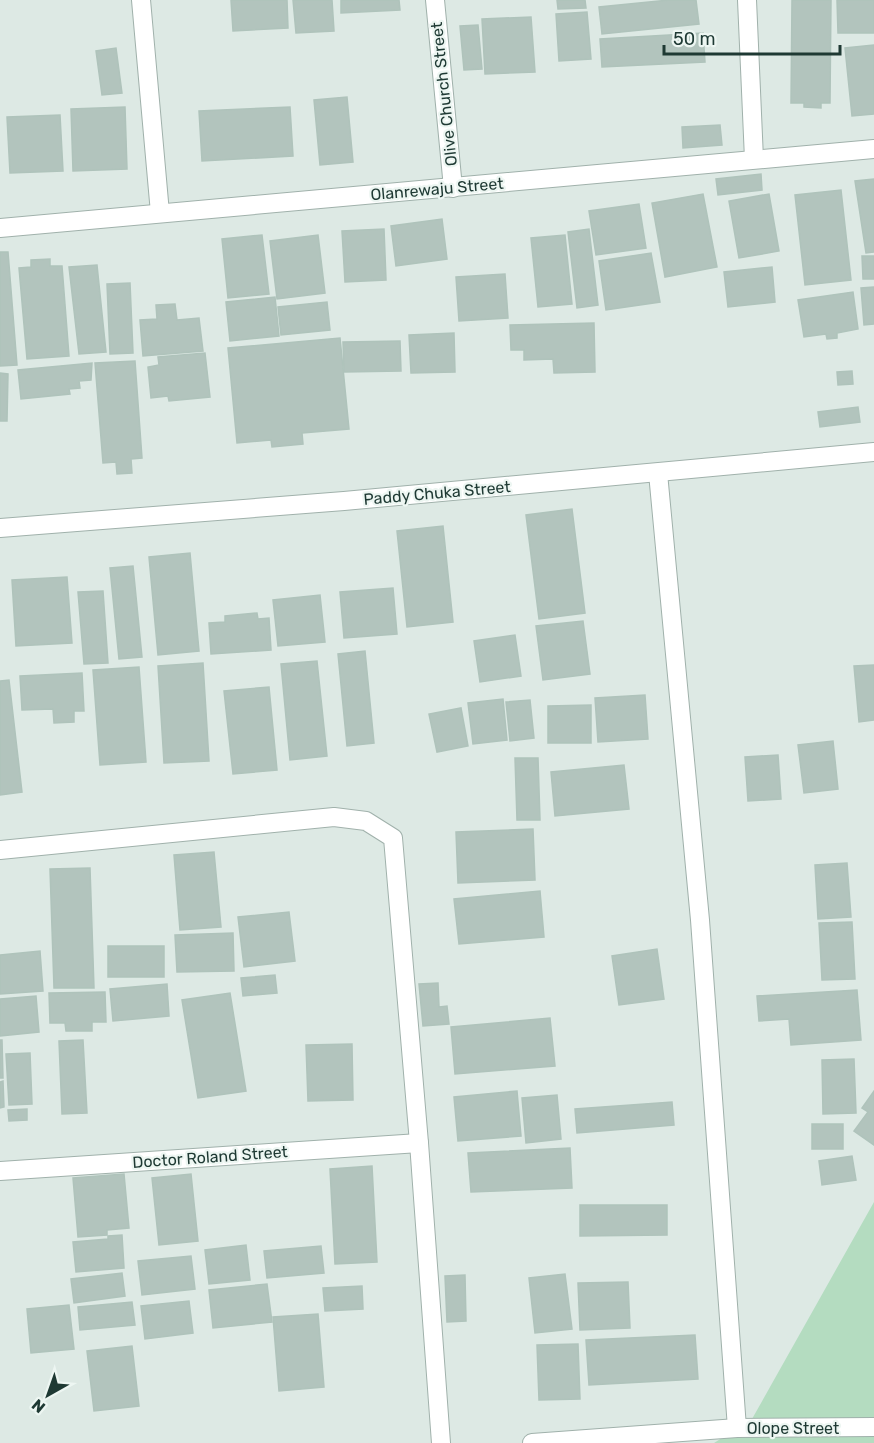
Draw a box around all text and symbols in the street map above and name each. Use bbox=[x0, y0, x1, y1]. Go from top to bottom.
scale bar bbox=[664, 18, 840, 56]
street label: Olive Church Street bbox=[427, 21, 461, 167]
text: 50 m bbox=[673, 28, 716, 50]
street label: Olanrewaju Street bbox=[370, 174, 504, 204]
street label: Paddy Chuka Street bbox=[363, 477, 511, 509]
street label: Doctor Roland Street bbox=[132, 1142, 288, 1172]
north arrow bbox=[18, 1365, 78, 1425]
text: N bbox=[28, 1395, 49, 1417]
street label: Olope Street bbox=[747, 1419, 839, 1438]

